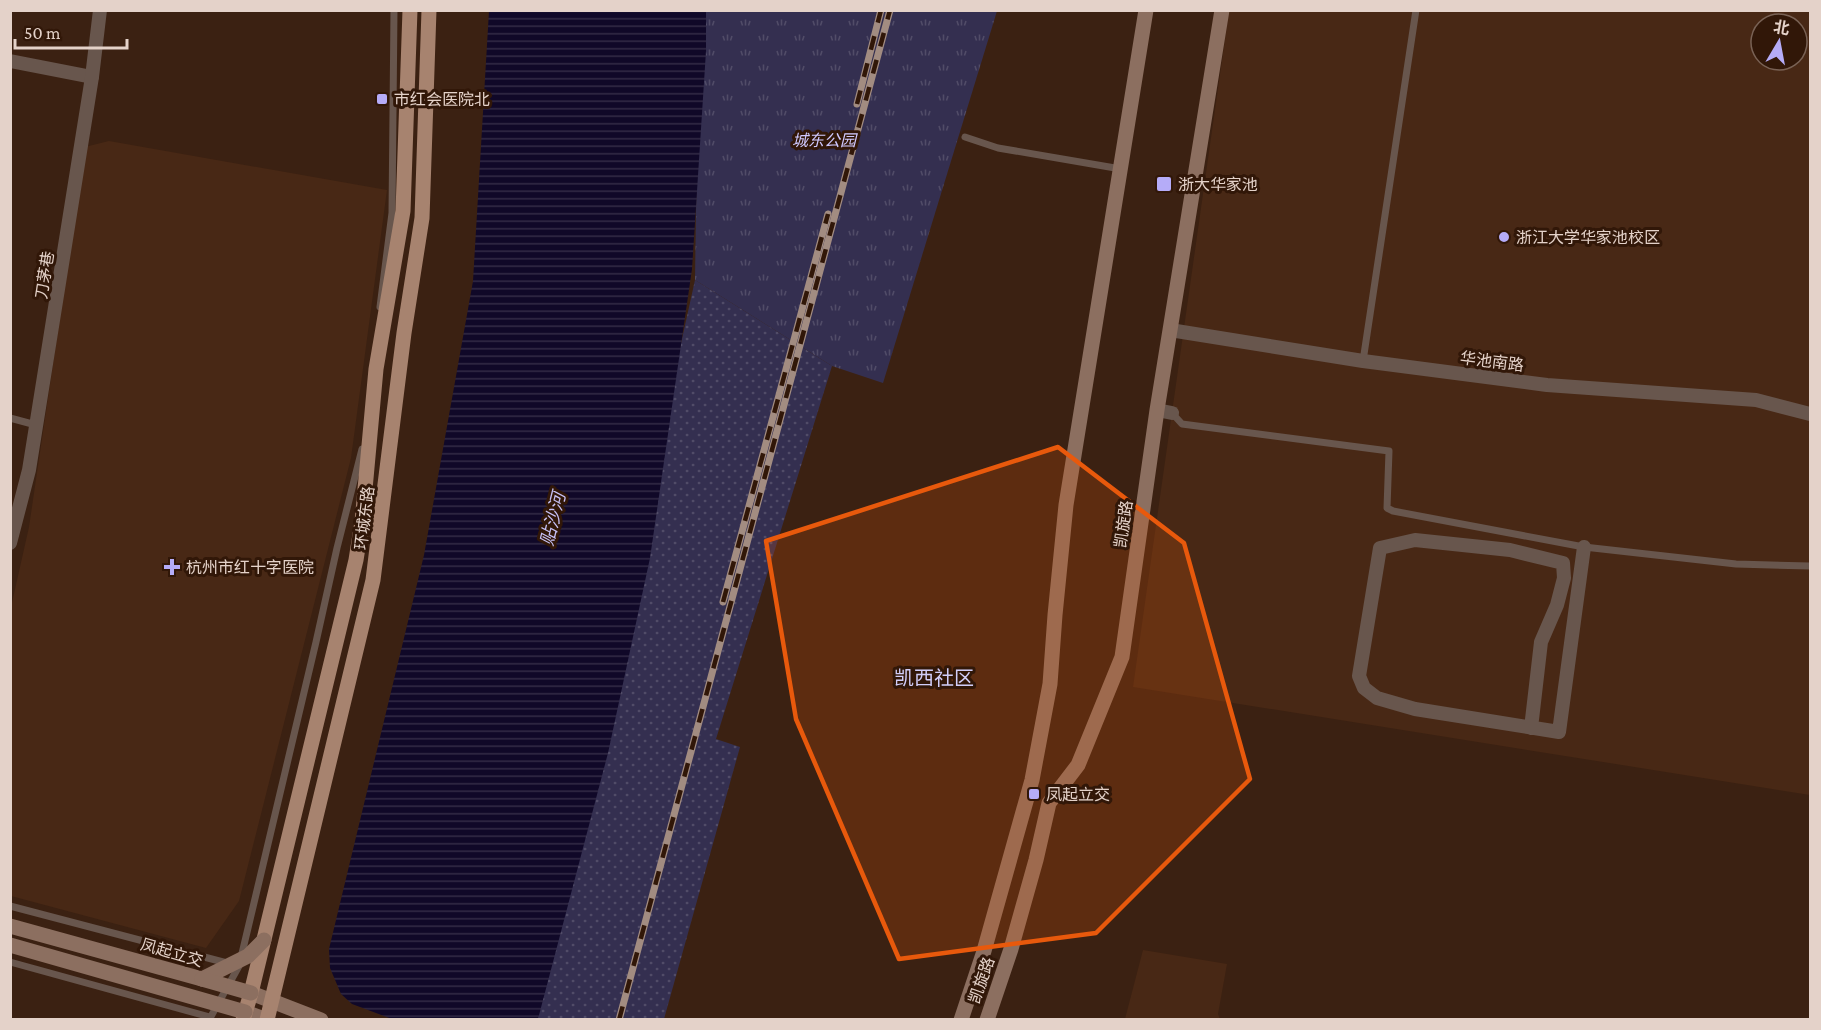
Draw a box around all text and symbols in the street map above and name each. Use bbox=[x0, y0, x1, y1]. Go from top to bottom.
scale bar bbox=[15, 12, 128, 50]
north arrow bbox=[1749, 12, 1809, 72]
text: 北 bbox=[1772, 18, 1791, 37]
text: 50 m bbox=[24, 23, 61, 43]
place label: 市红会医院北 bbox=[394, 91, 490, 108]
marker: 市红会医院北 bbox=[375, 92, 389, 106]
park label: 城东公园 bbox=[792, 132, 858, 149]
marker: 浙大华家池 bbox=[1155, 175, 1173, 193]
place label: 浙大华家池 bbox=[1178, 176, 1258, 193]
place label: 浙江大学华家池校区 bbox=[1516, 229, 1660, 246]
marker: 浙江大学华家池校区 bbox=[1497, 230, 1511, 244]
street label: 刀茅巷 bbox=[32, 250, 57, 300]
street label: 华池南路 bbox=[1459, 349, 1525, 374]
street label: 环城东路 bbox=[352, 485, 377, 551]
water label: 贴沙河 bbox=[537, 487, 570, 548]
street label: 凯旋路 bbox=[1112, 499, 1135, 549]
marker: 杭州市红十字医院 bbox=[163, 558, 181, 576]
place label: 杭州市红十字医院 bbox=[186, 559, 314, 576]
district label: 凯西社区 bbox=[894, 667, 974, 689]
place label: 凤起立交 bbox=[1046, 786, 1110, 803]
marker: 凤起立交 bbox=[1027, 787, 1041, 801]
street label: 凤起立交 bbox=[139, 935, 205, 969]
street label: 凯旋路 bbox=[966, 955, 997, 1006]

